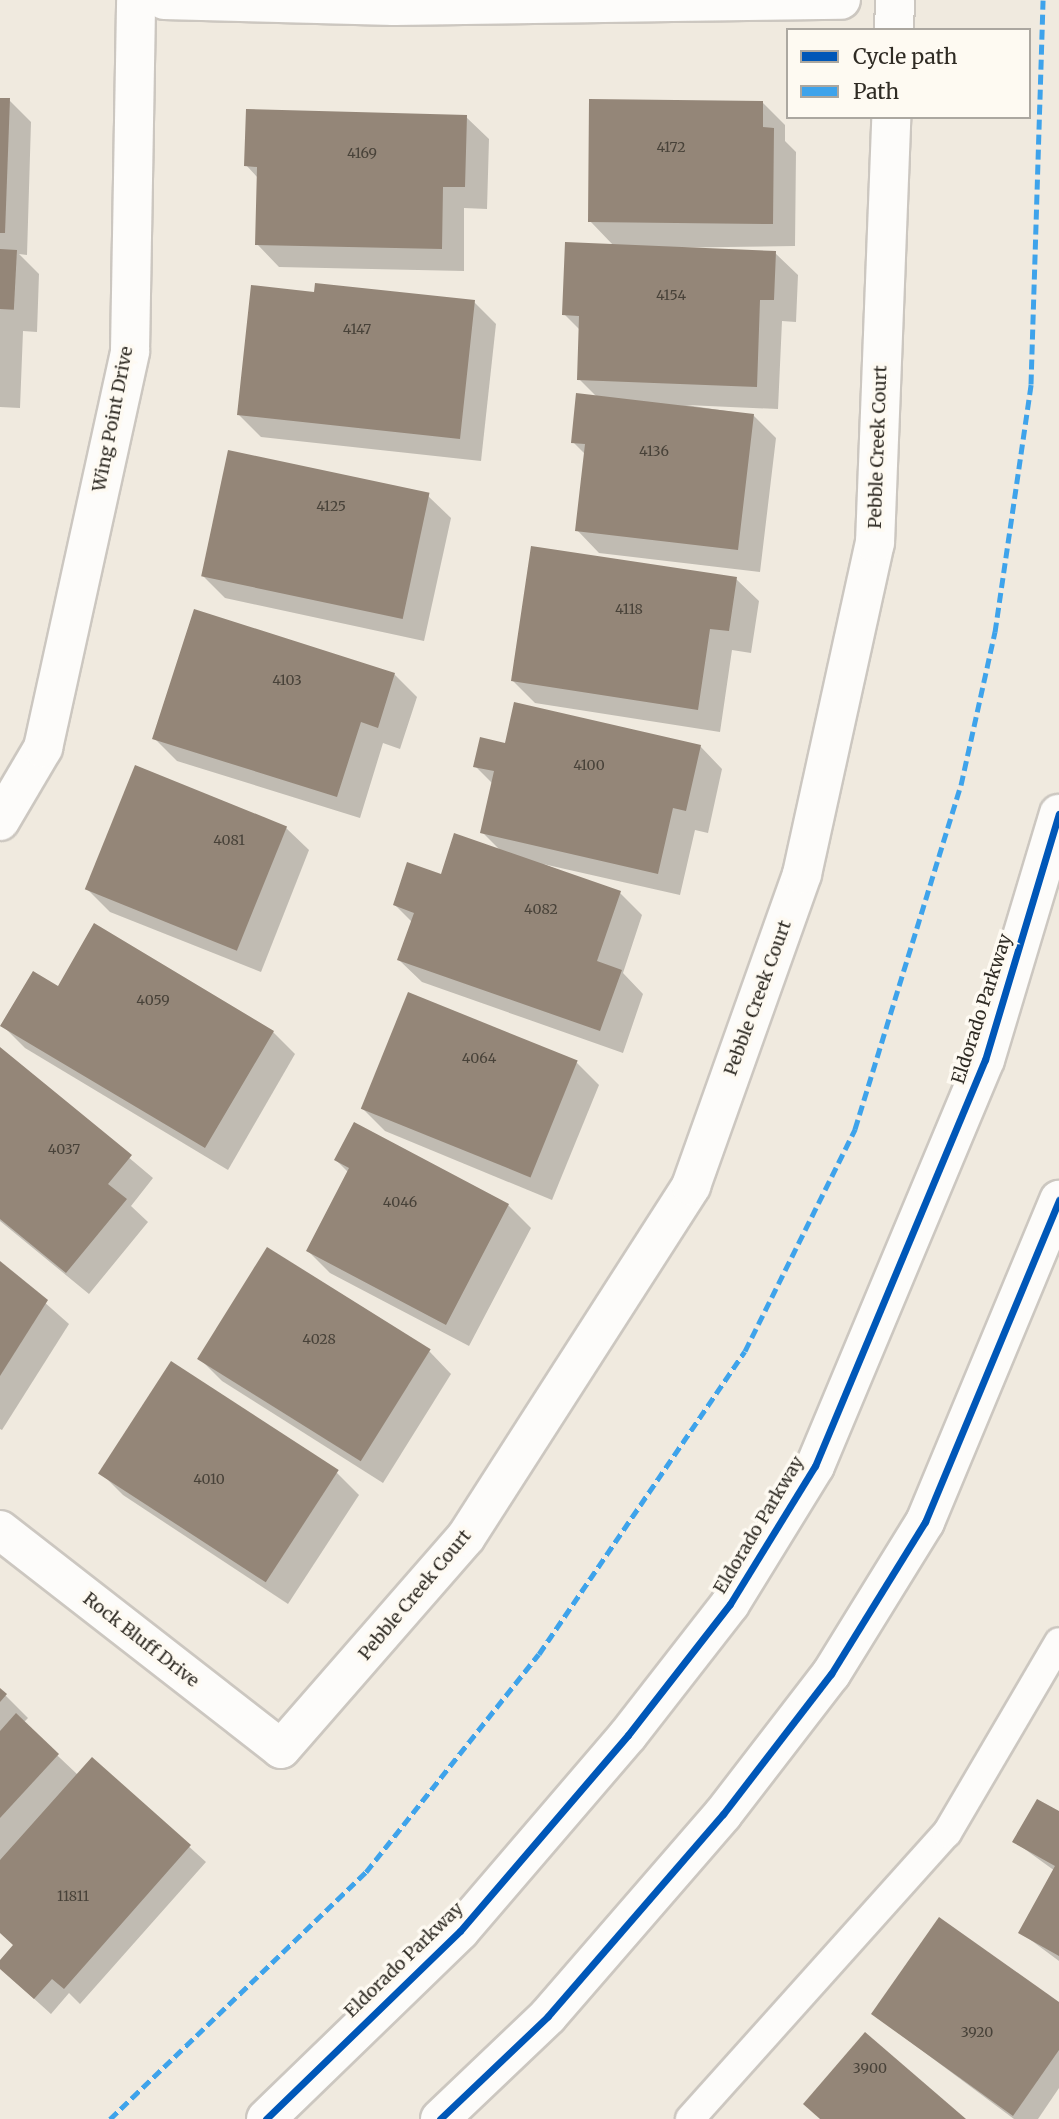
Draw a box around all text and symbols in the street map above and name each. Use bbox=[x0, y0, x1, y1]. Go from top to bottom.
legend bbox=[786, 28, 1031, 119]
text: Cycle path bbox=[853, 43, 957, 70]
text: Path bbox=[853, 78, 899, 105]
house number: 4172 bbox=[656, 139, 686, 155]
house number: 4169 bbox=[347, 145, 377, 161]
house number: 4154 bbox=[656, 287, 686, 303]
house number: 4147 bbox=[343, 321, 371, 337]
street label: Wing Point Drive bbox=[88, 344, 138, 494]
street label: Pebble Creek Court bbox=[864, 365, 892, 529]
house number: 4136 bbox=[639, 443, 669, 459]
house number: 4125 bbox=[316, 498, 346, 514]
house number: 4118 bbox=[615, 601, 643, 617]
house number: 4103 bbox=[272, 672, 302, 688]
house number: 4100 bbox=[573, 757, 605, 773]
house number: 4081 bbox=[213, 832, 245, 848]
house number: 4082 bbox=[524, 901, 558, 917]
street label: Pebble Creek Court bbox=[720, 917, 796, 1079]
street label: Eldorado Parkway bbox=[947, 931, 1017, 1087]
house number: 4059 bbox=[136, 992, 170, 1008]
house number: 4064 bbox=[462, 1050, 496, 1066]
house number: 4037 bbox=[48, 1141, 80, 1157]
house number: 4046 bbox=[383, 1194, 417, 1210]
house number: 4028 bbox=[302, 1331, 336, 1347]
street label: Eldorado Parkway bbox=[709, 1452, 809, 1598]
house number: 4010 bbox=[193, 1471, 225, 1487]
street label: Pebble Creek Court bbox=[354, 1525, 476, 1665]
street label: Rock Bluff Drive bbox=[79, 1588, 203, 1692]
house number: 11811 bbox=[57, 1888, 89, 1904]
street label: Eldorado Parkway bbox=[340, 1898, 468, 2022]
house number: 3920 bbox=[961, 2024, 993, 2040]
house number: 3900 bbox=[853, 2060, 887, 2076]

